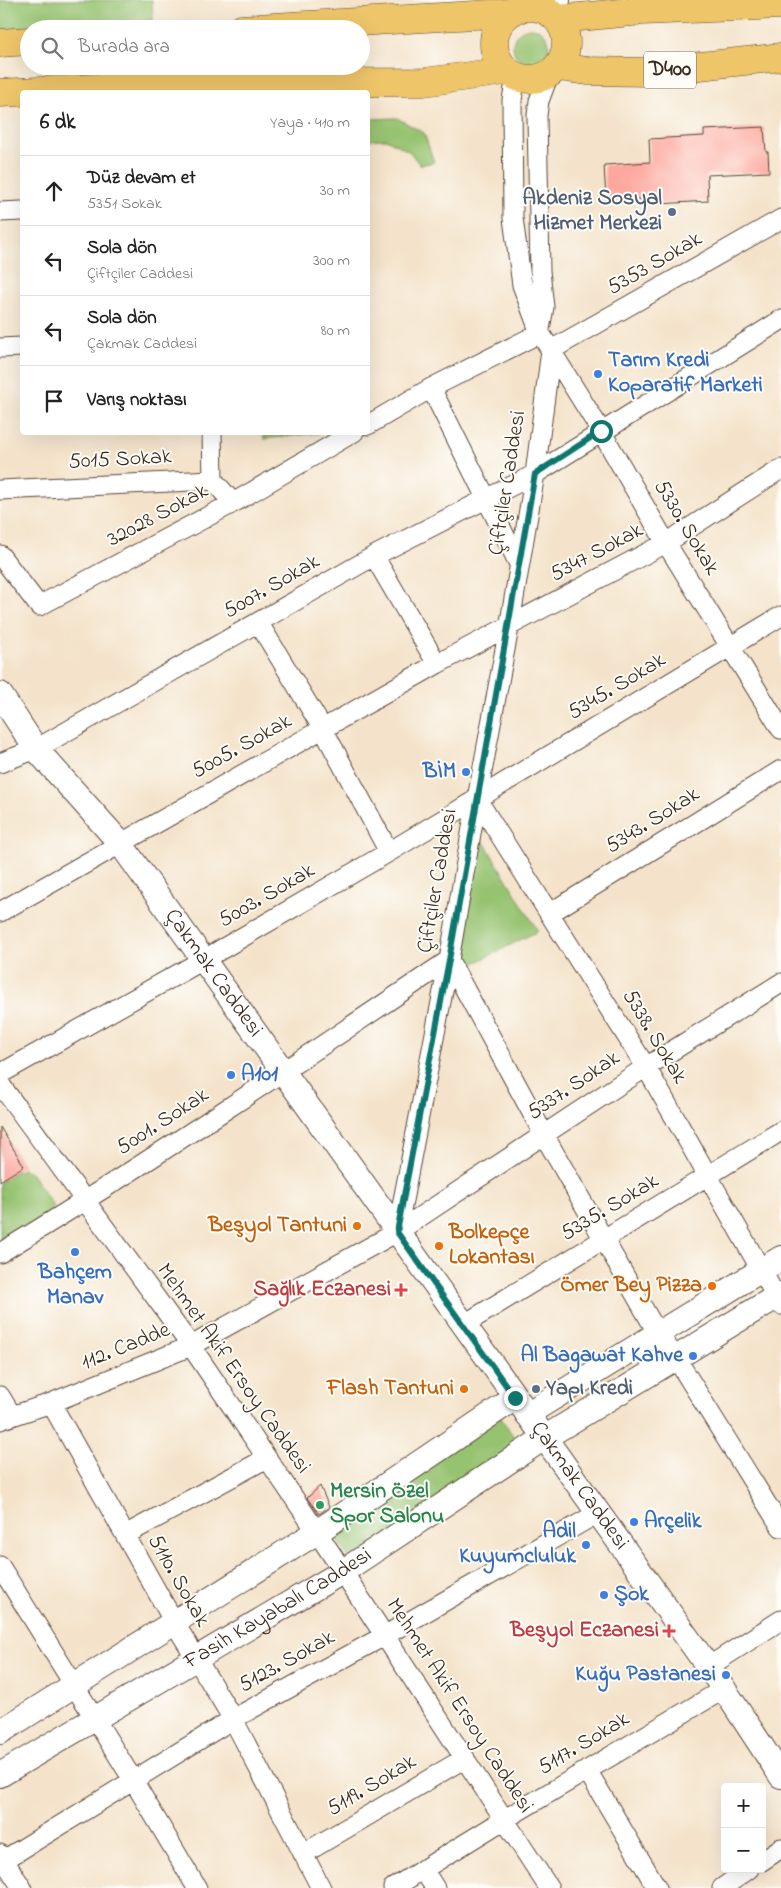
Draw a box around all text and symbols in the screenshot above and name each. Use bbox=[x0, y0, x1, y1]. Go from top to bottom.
search box bbox=[20, 20, 370, 75]
icon: search bbox=[38, 34, 66, 62]
text: Burada ara bbox=[78, 34, 170, 61]
road number: D400 bbox=[644, 52, 696, 88]
text: 6 dk bbox=[40, 108, 76, 138]
text: Yaya · 410 m bbox=[270, 111, 350, 135]
text: Düz devam et bbox=[87, 165, 196, 192]
icon: ahead bbox=[40, 177, 68, 205]
text: 30 m bbox=[320, 179, 350, 203]
place label: Akdeniz Sosyal Hizmet Merkezi bbox=[522, 183, 662, 240]
text: 5351 Sokak bbox=[87, 192, 162, 216]
marker: Akdeniz Sosyal Hizmet Merkezi bbox=[666, 206, 678, 218]
street label: 5353 Sokak bbox=[602, 224, 709, 304]
text: Sola dön bbox=[87, 235, 157, 262]
icon: left bbox=[40, 247, 68, 275]
text: 300 m bbox=[313, 249, 350, 273]
text: Çiftçiler Caddesi bbox=[87, 262, 193, 286]
text: Sola dön bbox=[87, 305, 157, 332]
icon: left bbox=[40, 317, 68, 345]
text: 80 m bbox=[321, 319, 350, 343]
text: Çakmak Caddesi bbox=[87, 332, 197, 356]
place label: Tarım Kredi Koparatif Marketi bbox=[608, 345, 763, 402]
marker: Tarım Kredi Koparatif Marketi bbox=[592, 368, 604, 380]
icon: arrive bbox=[40, 387, 68, 415]
text: Varış noktası bbox=[87, 387, 187, 414]
street label: Çiftçiler Caddesi bbox=[481, 408, 535, 558]
route start bbox=[590, 420, 613, 443]
street label: 5015 Sokak bbox=[68, 441, 173, 479]
street label: 5330. Sokak bbox=[645, 474, 727, 582]
street label: 32028 Sokak bbox=[102, 476, 215, 556]
street label: 5347 Sokak bbox=[545, 515, 650, 591]
street label: 5007. Sokak bbox=[218, 546, 327, 628]
street label: 5345. Sokak bbox=[562, 645, 672, 729]
street label: 5005. Sokak bbox=[186, 706, 298, 788]
place label: BİM bbox=[422, 756, 456, 788]
marker: BİM bbox=[460, 766, 472, 778]
street label: 5343. Sokak bbox=[600, 779, 707, 863]
street label: Çiftçiler Caddesi bbox=[410, 806, 466, 956]
street label: 5003. Sokak bbox=[213, 855, 322, 937]
street label: Çakmak Caddesi bbox=[156, 902, 270, 1044]
street label: 5338. Sokak bbox=[613, 984, 695, 1091]
street label: 5337. Sokak bbox=[521, 1043, 627, 1129]
place label: A101 bbox=[241, 1059, 278, 1091]
marker: A101 bbox=[225, 1069, 237, 1081]
street label: 5001. Sokak bbox=[110, 1080, 216, 1164]
street label: 5335. Sokak bbox=[555, 1166, 665, 1250]
place label: Beşyol Tantuni bbox=[207, 1210, 347, 1243]
place label: Bolkepçe Lokantası bbox=[448, 1217, 535, 1274]
marker: Beşyol Tantuni bbox=[351, 1220, 363, 1232]
marker: Bolkepçe Lokantası bbox=[433, 1240, 445, 1252]
marker: Bahçem Manav bbox=[69, 1246, 81, 1258]
place label: Bahçem Manav bbox=[37, 1257, 112, 1314]
street label: Mehmet Akif Ersoy Caddesi bbox=[147, 1257, 318, 1481]
place label: Ömer Bey Pizza bbox=[560, 1270, 702, 1303]
place label: Sağlık Eczanesi bbox=[253, 1274, 391, 1307]
marker: Ömer Bey Pizza bbox=[706, 1280, 718, 1292]
marker: Sağlık Eczanesi bbox=[395, 1284, 407, 1296]
street label: 112. Cadde bbox=[77, 1315, 175, 1379]
place label: Al Bagawat Kahve bbox=[521, 1340, 684, 1373]
marker: Al Bagawat Kahve bbox=[687, 1350, 699, 1362]
place label: Flash Tantuni bbox=[326, 1373, 454, 1405]
place label: Yapı Kredi bbox=[545, 1373, 633, 1405]
marker: Flash Tantuni bbox=[458, 1383, 470, 1395]
marker: Yapı Kredi bbox=[530, 1383, 542, 1395]
route end bbox=[504, 1387, 527, 1410]
street label: Çakmak Caddesi bbox=[522, 1415, 636, 1557]
place label: Mersin Özel Spor Salonu bbox=[330, 1476, 445, 1533]
marker: Mersin Özel Spor Salonu bbox=[314, 1499, 326, 1511]
place label: Arçelik bbox=[644, 1506, 703, 1538]
place label: Adil Kuyumcluluk bbox=[459, 1516, 577, 1574]
marker: Arçelik bbox=[628, 1516, 640, 1528]
street label: 5110. Sokak bbox=[139, 1529, 218, 1634]
marker: Adil Kuyumcluluk bbox=[580, 1539, 592, 1551]
street label: Fasih Kayabalı Caddesi bbox=[177, 1540, 379, 1679]
place label: Şok bbox=[614, 1579, 650, 1611]
marker: Şok bbox=[598, 1589, 610, 1601]
street label: Mehmet Akif Ersoy Caddesi bbox=[377, 1592, 541, 1820]
place label: Beşyol Eczanesi bbox=[509, 1615, 659, 1648]
street label: 5123. Sokak bbox=[233, 1622, 341, 1702]
marker: Beşyol Eczanesi bbox=[663, 1625, 675, 1637]
place label: Kuğu Pastanesi bbox=[575, 1659, 716, 1692]
marker: Kuğu Pastanesi bbox=[720, 1669, 732, 1681]
street label: 5117. Sokak bbox=[532, 1704, 636, 1784]
street label: 5119. Sokak bbox=[321, 1747, 423, 1825]
map controls bbox=[721, 1783, 766, 1873]
button: + bbox=[721, 1783, 766, 1828]
button: − bbox=[721, 1828, 766, 1873]

